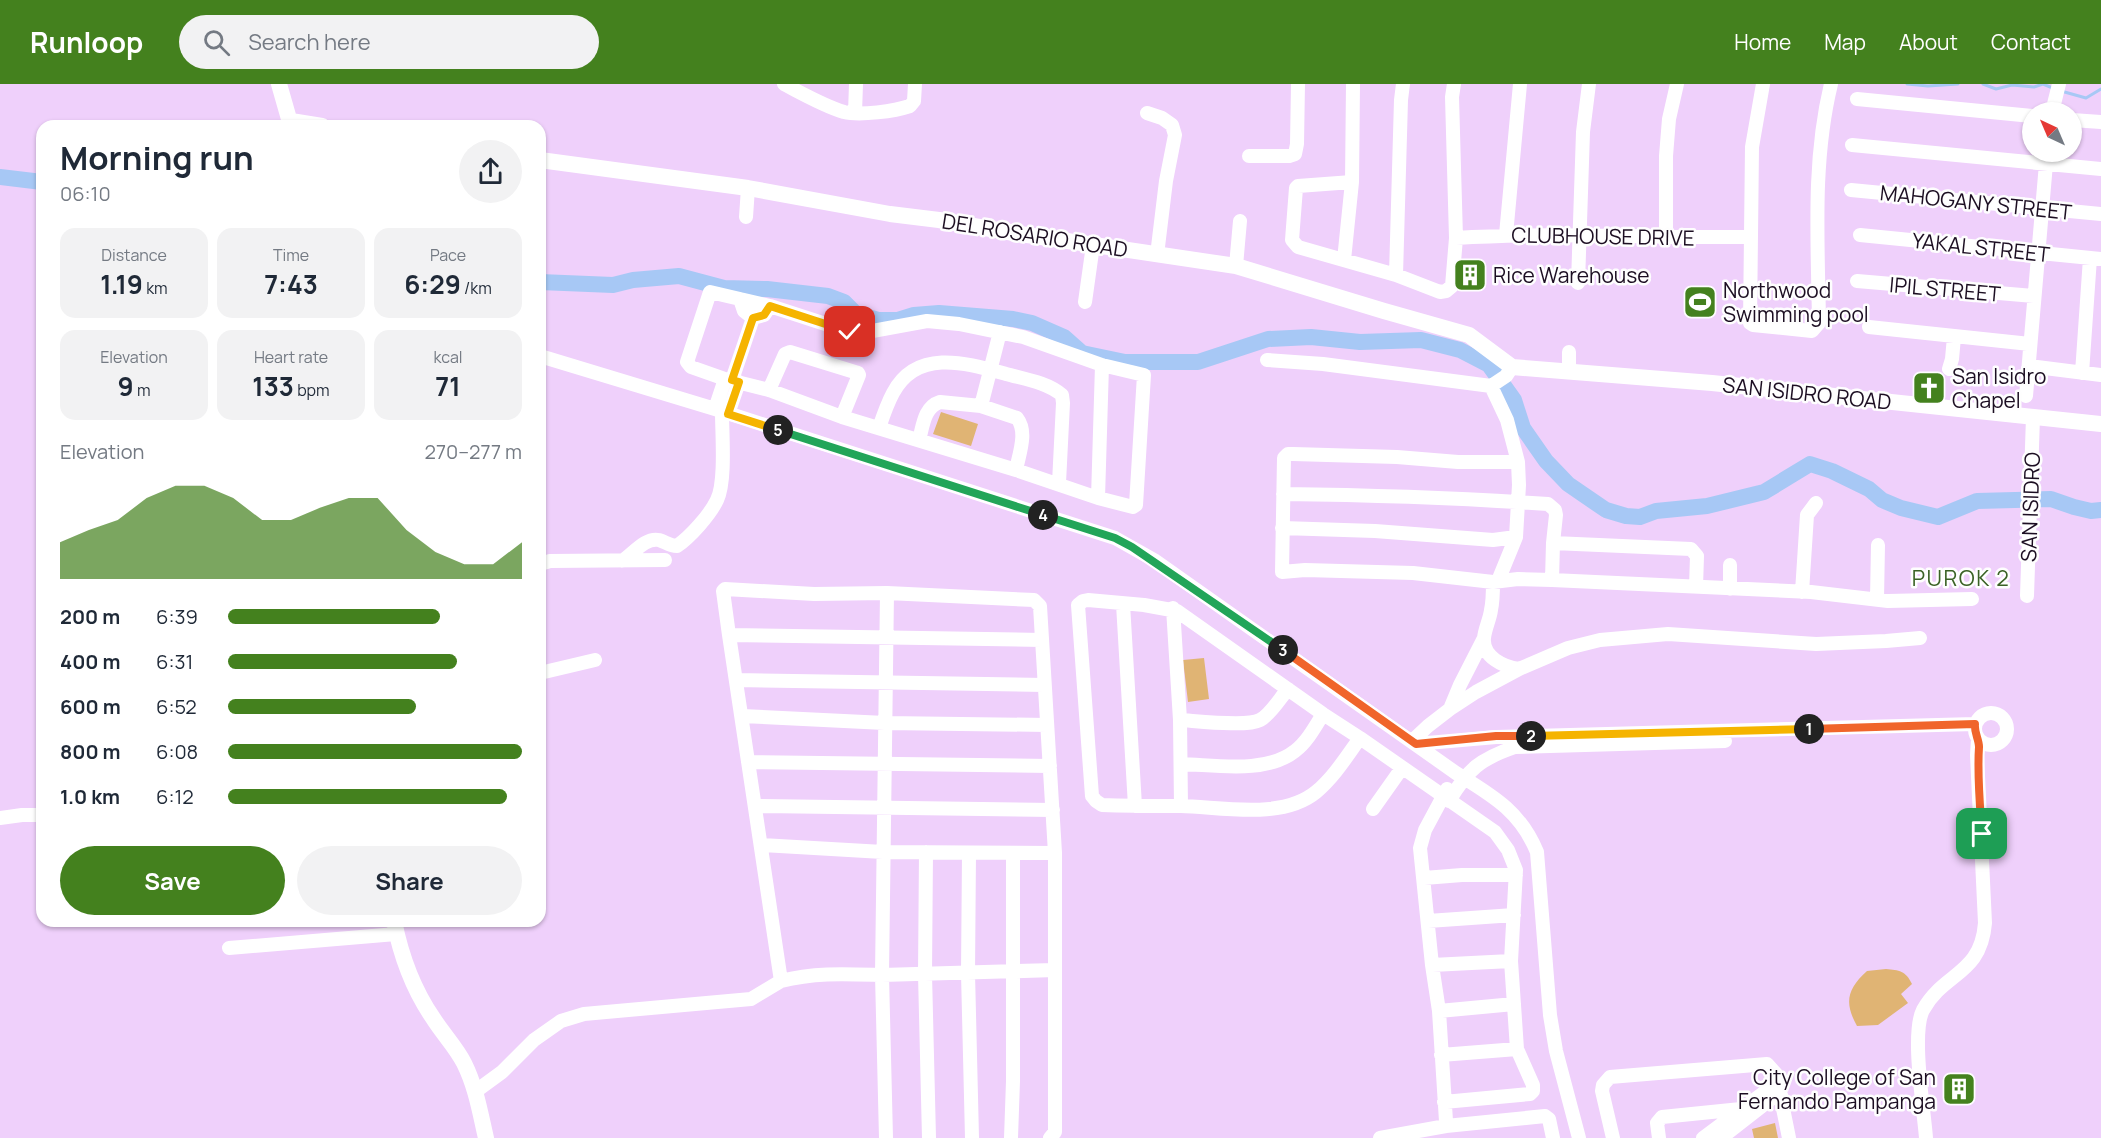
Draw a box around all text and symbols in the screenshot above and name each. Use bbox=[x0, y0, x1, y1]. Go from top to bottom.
search box bbox=[179, 15, 599, 69]
text: Runloop bbox=[30, 23, 143, 61]
icon: search bbox=[200, 26, 233, 59]
text: Search here bbox=[248, 27, 371, 57]
text: Home bbox=[1734, 28, 1791, 56]
text: Map bbox=[1824, 28, 1866, 56]
text: About bbox=[1899, 28, 1958, 56]
text: Contact bbox=[1991, 28, 2071, 56]
north arrow bbox=[2022, 102, 2082, 162]
map controls bbox=[2022, 102, 2082, 162]
text: Morning run bbox=[60, 135, 254, 180]
button: share bbox=[459, 140, 522, 203]
street label: MAHOGANY STREET bbox=[1879, 178, 2074, 226]
text: 06:10 bbox=[60, 180, 111, 207]
street label: DEL ROSARIO ROAD bbox=[940, 206, 1130, 264]
street label: CLUBHOUSE DRIVE bbox=[1511, 220, 1695, 252]
street label: YAKAL STREET bbox=[1911, 226, 2052, 268]
text: Distance bbox=[101, 244, 167, 266]
text: Time bbox=[273, 244, 309, 266]
text: Pace bbox=[430, 244, 466, 266]
building icon: Rice Warehouse bbox=[1452, 257, 1488, 293]
place label: Rice Warehouse bbox=[1493, 261, 1650, 289]
text: 1.19 bbox=[100, 266, 143, 302]
text: 7:43 bbox=[264, 266, 318, 302]
text: 6:29 bbox=[404, 266, 461, 302]
street label: IPIL STREET bbox=[1888, 270, 2002, 308]
place label: Northwood Swimming pool bbox=[1723, 276, 1869, 328]
text: km bbox=[143, 277, 168, 299]
text: /km bbox=[461, 277, 492, 299]
sports icon: Northwood Swimming pool bbox=[1682, 284, 1718, 320]
pin bbox=[824, 306, 875, 357]
icon: check bbox=[833, 315, 866, 348]
text: Elevation bbox=[100, 346, 168, 368]
text: Heart rate bbox=[254, 346, 328, 368]
text: kcal bbox=[433, 346, 463, 368]
place label: San Isidro Chapel bbox=[1952, 362, 2046, 414]
text: 9 bbox=[118, 368, 134, 404]
text: 133 bbox=[252, 368, 294, 404]
text: 71 bbox=[435, 368, 461, 404]
street label: SAN ISIDRO ROAD bbox=[1721, 370, 1893, 416]
church icon: San Isidro Chapel bbox=[1911, 370, 1947, 406]
text: m bbox=[134, 379, 150, 401]
text: bpm bbox=[294, 379, 330, 401]
pin: 5 bbox=[763, 415, 793, 445]
text: 5 bbox=[773, 419, 783, 441]
text: Elevation bbox=[60, 438, 144, 465]
text: 270–277 m bbox=[425, 438, 522, 465]
street label: SAN ISIDRO bbox=[2014, 451, 2046, 563]
pin: 4 bbox=[1028, 500, 1058, 530]
text: 4 bbox=[1038, 504, 1048, 526]
district label: PUROK 2 bbox=[1912, 563, 2010, 593]
text: 200 m bbox=[60, 603, 120, 630]
text: 6:39 bbox=[156, 603, 198, 630]
pin: 3 bbox=[1268, 635, 1298, 665]
text: 3 bbox=[1278, 639, 1288, 661]
text: 400 m bbox=[60, 648, 120, 675]
text: 6:31 bbox=[156, 648, 193, 675]
text: 600 m bbox=[60, 693, 121, 720]
text: 6:52 bbox=[156, 693, 197, 720]
pin: 1 bbox=[1794, 714, 1824, 744]
text: 1 bbox=[1805, 718, 1813, 740]
pin: 2 bbox=[1516, 721, 1546, 751]
text: 2 bbox=[1526, 725, 1536, 747]
text: 800 m bbox=[60, 738, 121, 765]
text: 6:08 bbox=[156, 738, 198, 765]
text: 1.0 km bbox=[60, 783, 120, 810]
text: 6:12 bbox=[156, 783, 194, 810]
pin bbox=[1956, 808, 2007, 859]
icon: arrive bbox=[1965, 817, 1998, 850]
button: Save bbox=[60, 846, 285, 915]
button: Share bbox=[297, 846, 522, 915]
place label: City College of San Fernando Pampanga bbox=[1738, 1063, 1936, 1115]
building icon: City College of San Fernando Pampanga bbox=[1941, 1071, 1977, 1107]

